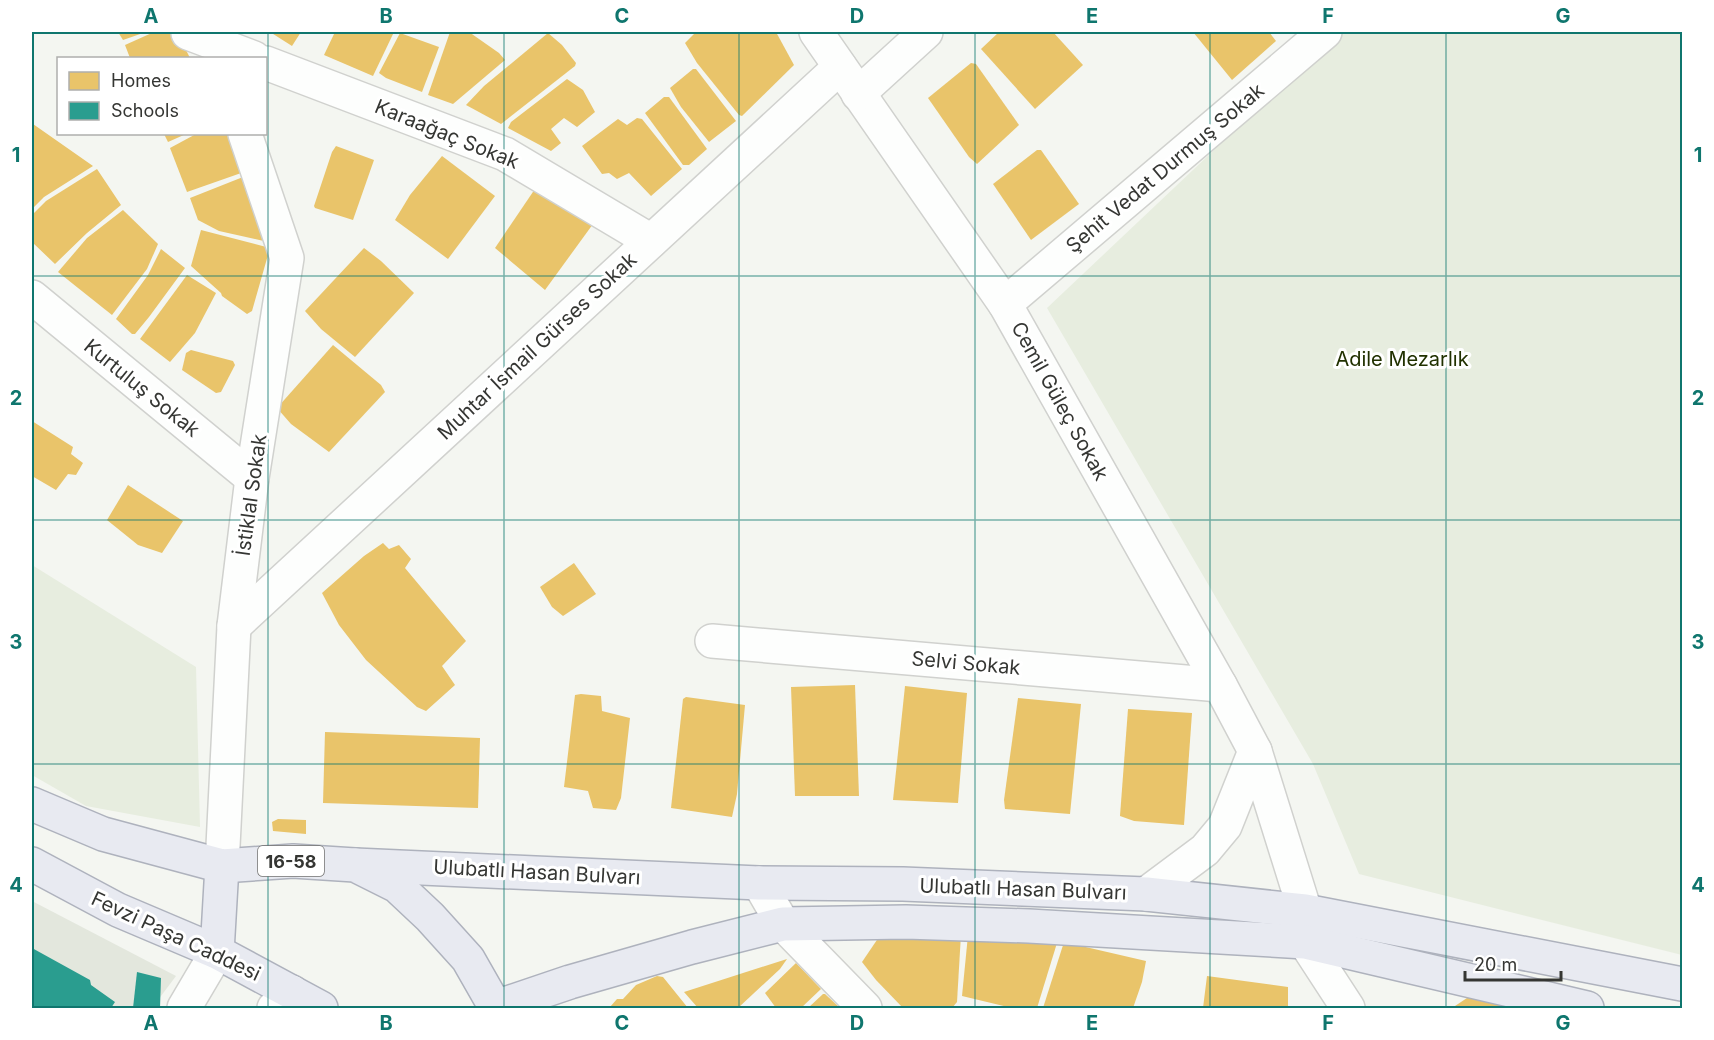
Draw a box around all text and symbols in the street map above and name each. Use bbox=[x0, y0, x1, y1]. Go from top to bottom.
text: A bbox=[144, 4, 159, 28]
text: B bbox=[379, 4, 393, 28]
text: C bbox=[615, 4, 629, 28]
text: D bbox=[850, 4, 864, 28]
text: E bbox=[1086, 4, 1098, 28]
text: F bbox=[1322, 4, 1334, 28]
text: G bbox=[1555, 4, 1571, 28]
legend bbox=[57, 57, 267, 135]
text: Homes bbox=[111, 70, 171, 91]
street label: Şehit Vedat Durmuş Sokak bbox=[1061, 78, 1269, 258]
street label: Karaağaç Sokak bbox=[371, 94, 523, 174]
text: Schools bbox=[111, 100, 179, 121]
text: 1 bbox=[12, 143, 20, 167]
text: 1 bbox=[1694, 143, 1702, 167]
street label: Muhtar İsmail Gürses Sokak bbox=[432, 247, 642, 445]
street label: Cemil Güleç Sokak bbox=[1006, 318, 1114, 484]
street label: Kurtuluş Sokak bbox=[79, 334, 205, 442]
park label: Adile Mezarlık bbox=[1335, 347, 1469, 371]
text: 2 bbox=[10, 386, 22, 410]
text: 2 bbox=[1692, 386, 1704, 410]
street label: İstiklal Sokak bbox=[230, 432, 271, 557]
text: 3 bbox=[10, 630, 22, 654]
text: 3 bbox=[1692, 630, 1704, 654]
street label: Selvi Sokak bbox=[911, 646, 1021, 680]
road number: 16-58 bbox=[258, 846, 324, 876]
street label: Ulubatlı Hasan Bulvarı bbox=[433, 855, 641, 889]
text: 4 bbox=[9, 873, 23, 897]
street label: Ulubatlı Hasan Bulvarı bbox=[919, 873, 1127, 905]
text: 4 bbox=[1691, 873, 1705, 897]
street label: Fevzi Paşa Caddesi bbox=[88, 886, 264, 986]
scale bar bbox=[1465, 944, 1561, 982]
text: 20 m bbox=[1474, 954, 1517, 975]
text: A bbox=[144, 1011, 159, 1035]
text: B bbox=[379, 1011, 393, 1035]
text: C bbox=[615, 1011, 629, 1035]
text: D bbox=[850, 1011, 864, 1035]
text: E bbox=[1086, 1011, 1098, 1035]
text: F bbox=[1322, 1011, 1334, 1035]
text: G bbox=[1555, 1011, 1571, 1035]

